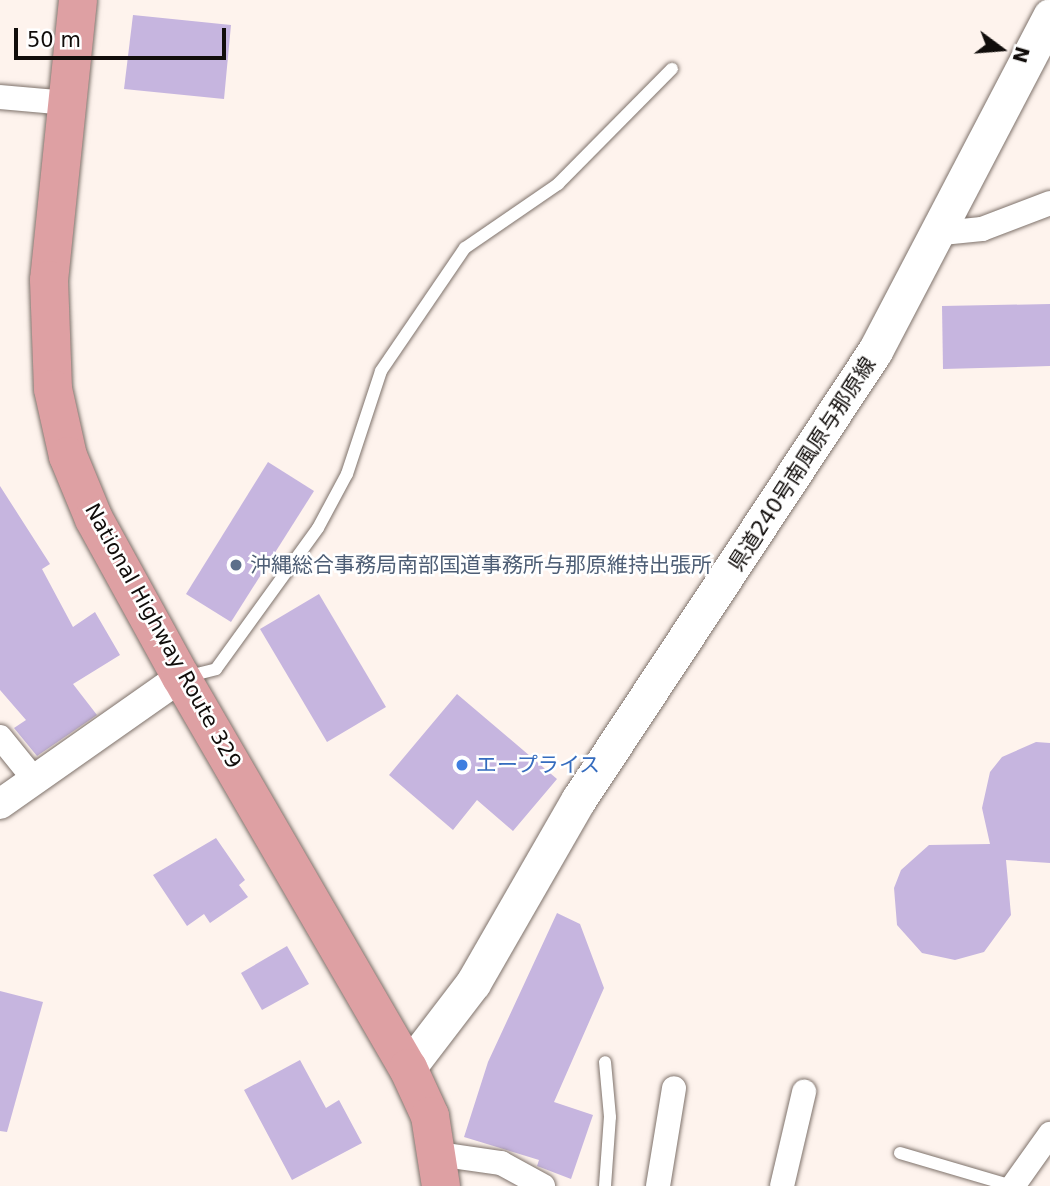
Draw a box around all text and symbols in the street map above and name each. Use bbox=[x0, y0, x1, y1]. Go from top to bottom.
scale bar bbox=[18, 14, 229, 58]
north arrow bbox=[966, 14, 1036, 84]
text: 50 m bbox=[27, 28, 81, 52]
text: N bbox=[1008, 44, 1034, 65]
street label: 県道240号南風原与那原線 bbox=[723, 352, 881, 576]
street label: National Highway Route 329 bbox=[79, 499, 247, 773]
place label: 沖縄総合事務局南部国道事務所与那原維持出張所 bbox=[250, 552, 712, 578]
marker: 沖縄総合事務局南部国道事務所与那原維持出張所 bbox=[228, 557, 244, 573]
place label: エープライス bbox=[476, 752, 602, 778]
marker: エープライス bbox=[454, 757, 470, 773]

